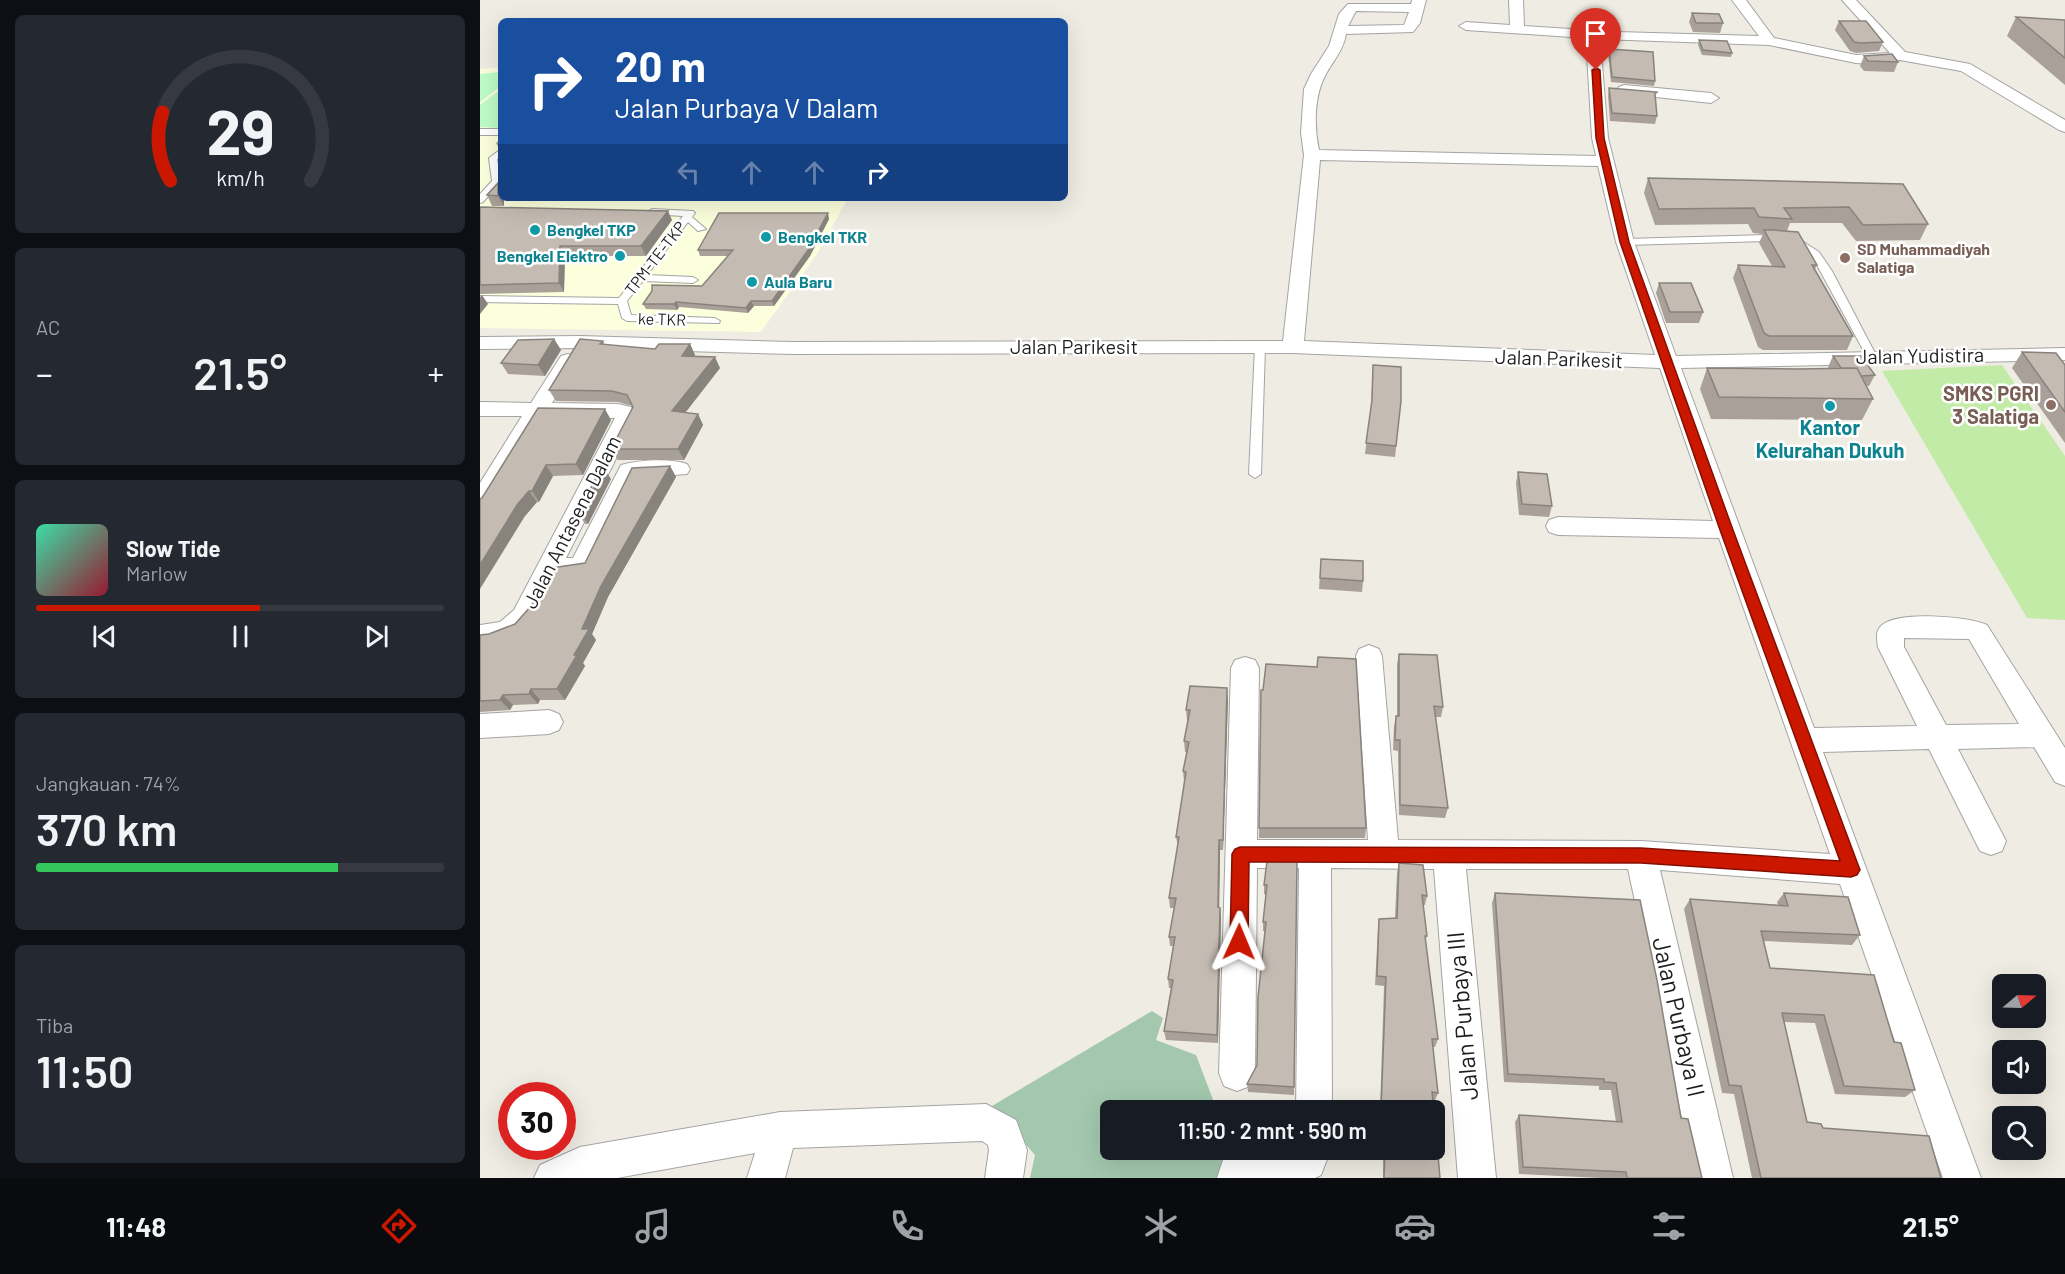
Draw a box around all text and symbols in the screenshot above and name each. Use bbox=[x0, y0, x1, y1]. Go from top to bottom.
pin bbox=[1570, 8, 1621, 70]
icon: arrive bbox=[1579, 17, 1612, 50]
text: 20 m bbox=[615, 40, 706, 90]
icon: right bbox=[516, 42, 594, 120]
text: Jalan Purbaya V Dalam bbox=[615, 91, 878, 123]
text: 29 bbox=[206, 93, 274, 167]
icon: left bbox=[672, 156, 705, 189]
icon: ahead bbox=[735, 156, 768, 189]
icon: ahead bbox=[798, 156, 831, 189]
icon: right bbox=[861, 156, 894, 189]
text: km/h bbox=[216, 165, 264, 190]
street label: TPM-TE-TKP bbox=[620, 217, 689, 298]
place label: Bengkel TKP bbox=[547, 220, 636, 239]
marker: Bengkel TKP bbox=[528, 223, 542, 237]
place label: Bengkel TKR bbox=[778, 227, 867, 246]
marker: Bengkel TKR bbox=[759, 230, 773, 244]
place label: SD Muhammadiyah Salatiga bbox=[1857, 239, 1990, 276]
place label: Bengkel Elektro bbox=[497, 246, 608, 265]
marker: Bengkel Elektro bbox=[613, 249, 627, 263]
marker: SD Muhammadiyah Salatiga bbox=[1838, 251, 1852, 265]
place label: Aula Baru bbox=[764, 272, 832, 291]
marker: Aula Baru bbox=[745, 275, 759, 289]
street label: ke TKR bbox=[638, 308, 687, 329]
text: AC bbox=[36, 315, 60, 339]
street label: Jalan Parikesit bbox=[1010, 334, 1138, 358]
street label: Jalan Yudistira bbox=[1856, 342, 1984, 368]
street label: Jalan Parikesit bbox=[1495, 344, 1623, 372]
text: 21.5° bbox=[193, 345, 287, 399]
text: − bbox=[36, 353, 53, 393]
text: + bbox=[427, 353, 444, 393]
place label: SMKS PGRI 3 Salatiga bbox=[1943, 381, 2039, 428]
marker: SMKS PGRI 3 Salatiga bbox=[2044, 398, 2058, 412]
marker: Kantor Kelurahan Dukuh bbox=[1823, 399, 1837, 413]
place label: Kantor Kelurahan Dukuh bbox=[1756, 415, 1904, 462]
street label: Jalan Antasena Dalam bbox=[517, 431, 625, 612]
text: Slow Tide bbox=[126, 535, 221, 561]
text: Marlow bbox=[126, 561, 187, 585]
icon: previous bbox=[88, 620, 121, 653]
icon: pause bbox=[224, 620, 257, 653]
icon: next bbox=[360, 620, 393, 653]
text: Jangkauan · 74% bbox=[36, 771, 181, 795]
text: 370 km bbox=[36, 801, 177, 855]
position arrow bbox=[1207, 910, 1271, 974]
street label: Jalan Purbaya III bbox=[1440, 931, 1483, 1102]
street label: Jalan Purbaya II bbox=[1647, 934, 1712, 1099]
north arrow bbox=[1992, 974, 2046, 1028]
map controls bbox=[1992, 974, 2046, 1160]
text: Tiba bbox=[36, 1013, 73, 1037]
button: sound bbox=[1992, 1040, 2046, 1094]
text: 11:50 bbox=[36, 1043, 133, 1097]
speed limit sign: 30 bbox=[498, 1082, 576, 1160]
button: search bbox=[1992, 1106, 2046, 1160]
text: 11:50 · 2 mnt · 590 m bbox=[1178, 1117, 1367, 1143]
icon: directions bbox=[378, 1205, 420, 1247]
icon: music bbox=[632, 1205, 674, 1247]
icon: phone bbox=[886, 1205, 928, 1247]
icon: climate bbox=[1140, 1205, 1182, 1247]
icon: car bbox=[1394, 1205, 1436, 1247]
icon: filters bbox=[1648, 1205, 1690, 1247]
text: 11:48 bbox=[106, 1210, 166, 1242]
text: 21.5° bbox=[1902, 1210, 1959, 1242]

